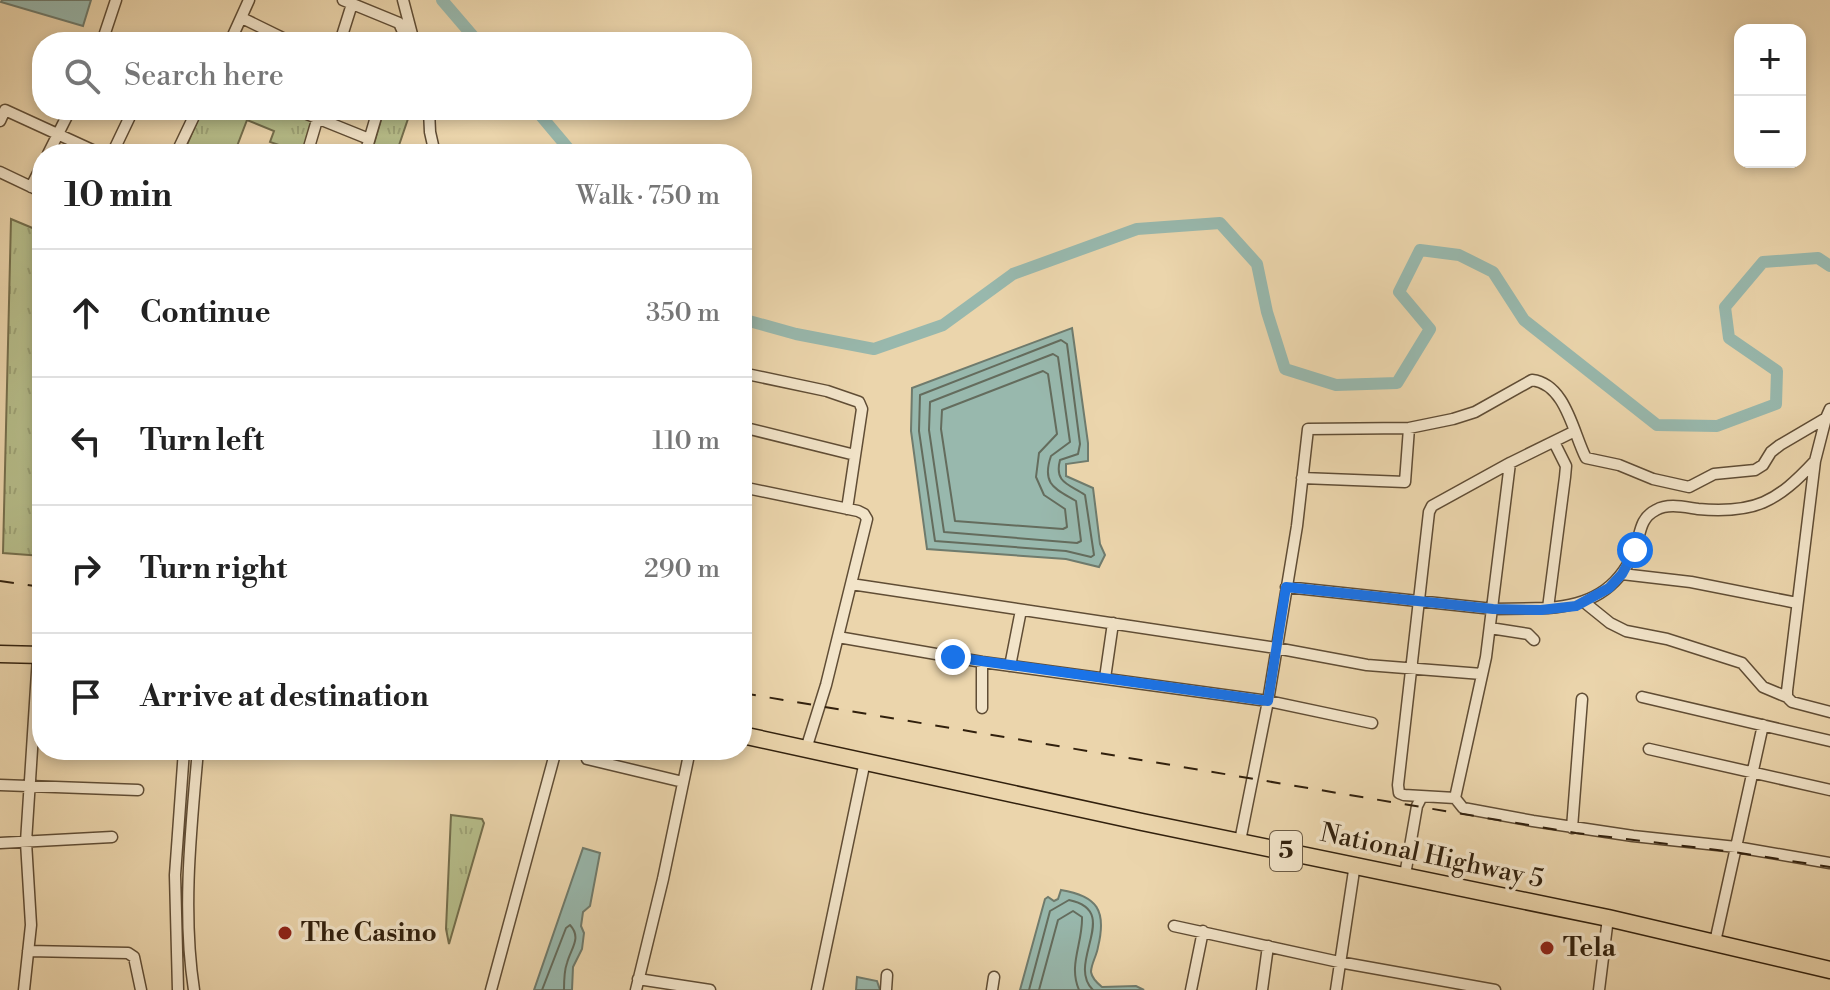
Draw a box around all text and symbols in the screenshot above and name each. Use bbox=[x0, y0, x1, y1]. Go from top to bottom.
map controls bbox=[1734, 24, 1806, 168]
button: + bbox=[1734, 24, 1806, 96]
search box bbox=[32, 32, 752, 120]
icon: search bbox=[60, 54, 104, 98]
text: Search here bbox=[124, 57, 284, 95]
button: − bbox=[1734, 96, 1806, 168]
text: 10 min bbox=[64, 175, 172, 217]
text: Walk · 750 m bbox=[576, 180, 720, 212]
icon: ahead bbox=[64, 291, 108, 335]
text: Continue bbox=[140, 294, 271, 332]
text: 350 m bbox=[646, 297, 720, 329]
icon: left bbox=[64, 419, 108, 463]
text: Turn left bbox=[140, 422, 264, 460]
text: 110 m bbox=[652, 425, 720, 457]
route start bbox=[1617, 532, 1653, 568]
icon: right bbox=[64, 547, 108, 591]
text: Turn right bbox=[140, 550, 287, 588]
text: 290 m bbox=[644, 553, 720, 585]
route end bbox=[935, 639, 971, 675]
icon: arrive bbox=[64, 675, 108, 719]
text: Arrive at destination bbox=[140, 678, 429, 716]
street label: National Highway 5 bbox=[1317, 817, 1547, 895]
road number: 5 bbox=[1270, 831, 1302, 871]
place label: The Casino bbox=[301, 917, 437, 949]
marker: The Casino bbox=[276, 924, 294, 942]
place label: Tela bbox=[1563, 932, 1617, 964]
marker: Tela bbox=[1538, 939, 1556, 957]

